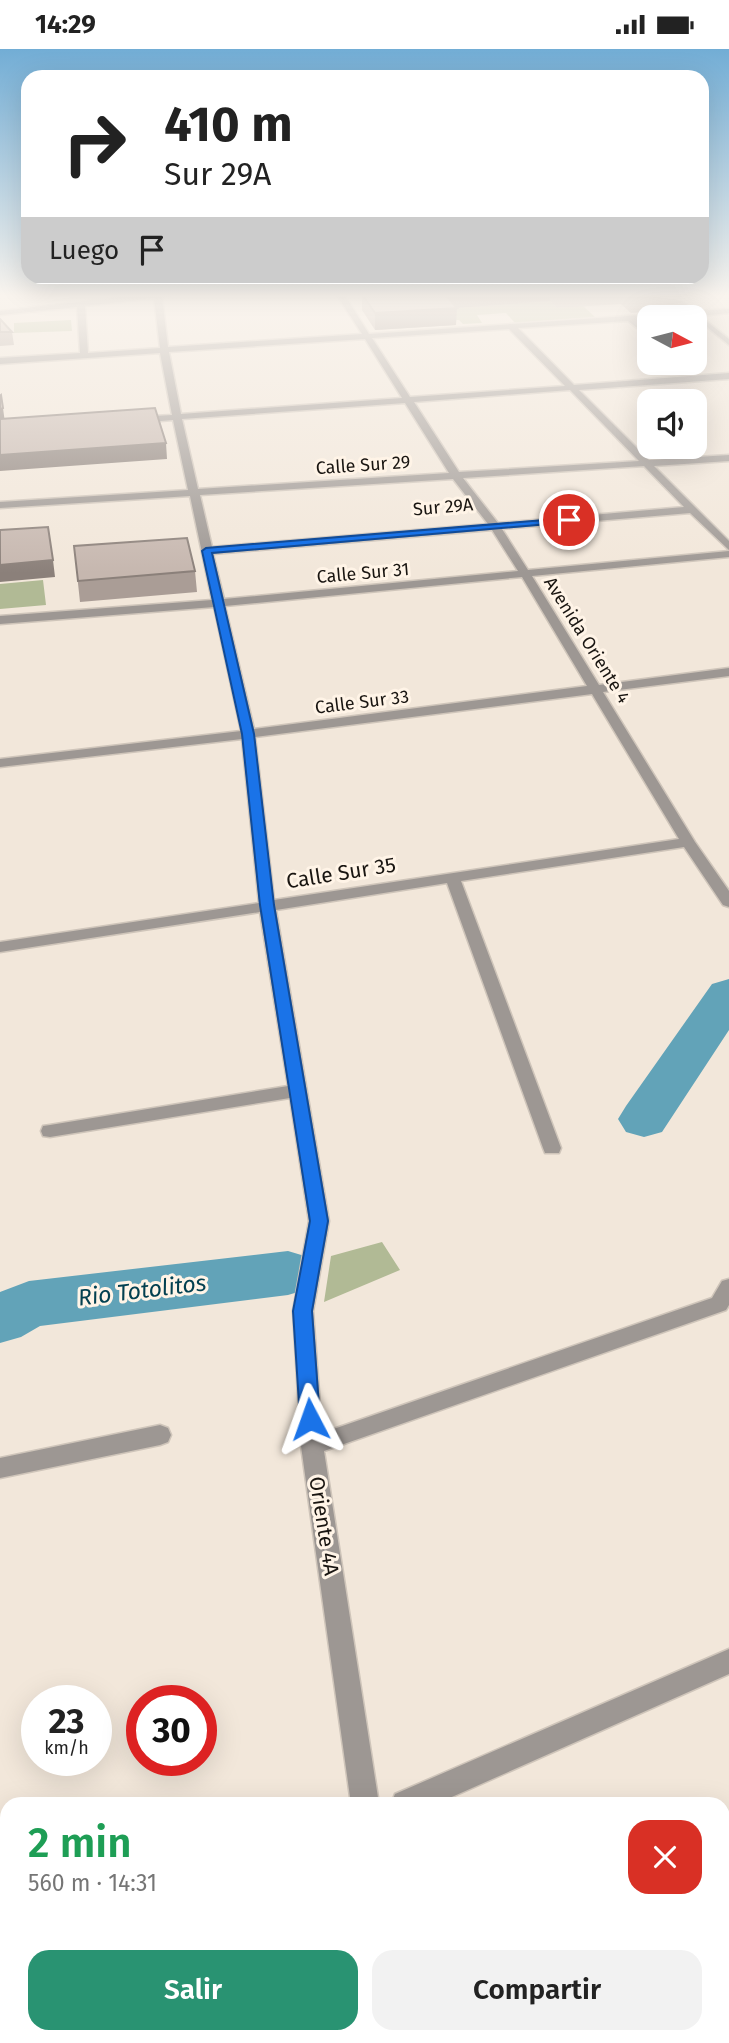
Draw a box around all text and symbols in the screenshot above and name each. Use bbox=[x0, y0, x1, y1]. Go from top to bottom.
text: 14:29 bbox=[35, 9, 96, 40]
text: 410 m bbox=[164, 95, 293, 154]
icon: right bbox=[49, 98, 140, 189]
text: Sur 29A bbox=[164, 155, 271, 193]
icon: arrive bbox=[133, 231, 171, 269]
text: Luego bbox=[49, 235, 119, 266]
north arrow bbox=[637, 305, 707, 375]
map controls bbox=[637, 305, 707, 459]
button: sound bbox=[637, 389, 707, 459]
street label: Calle Sur 29 bbox=[315, 451, 411, 479]
pin bbox=[539, 490, 599, 550]
street label: Sur 29A bbox=[412, 493, 475, 521]
icon: arrive bbox=[550, 501, 588, 539]
street label: Calle Sur 31 bbox=[316, 558, 410, 588]
street label: Avenida Oriente 4 bbox=[539, 573, 635, 708]
street label: Calle Sur 33 bbox=[314, 685, 410, 719]
street label: Calle Sur 35 bbox=[284, 852, 398, 894]
water label: Rio Totolitos bbox=[76, 1268, 208, 1312]
position arrow bbox=[273, 1382, 347, 1456]
street label: Oriente 4A bbox=[303, 1475, 345, 1577]
speed limit sign: 30 bbox=[126, 1685, 217, 1776]
text: 23 bbox=[48, 1700, 85, 1742]
text: km/h bbox=[44, 1737, 89, 1759]
text: 2 min bbox=[28, 1818, 132, 1868]
button: close bbox=[628, 1820, 702, 1894]
text: 560 m · 14:31 bbox=[28, 1869, 157, 1897]
button: Salir bbox=[28, 1950, 358, 2030]
button: Compartir bbox=[372, 1950, 702, 2030]

